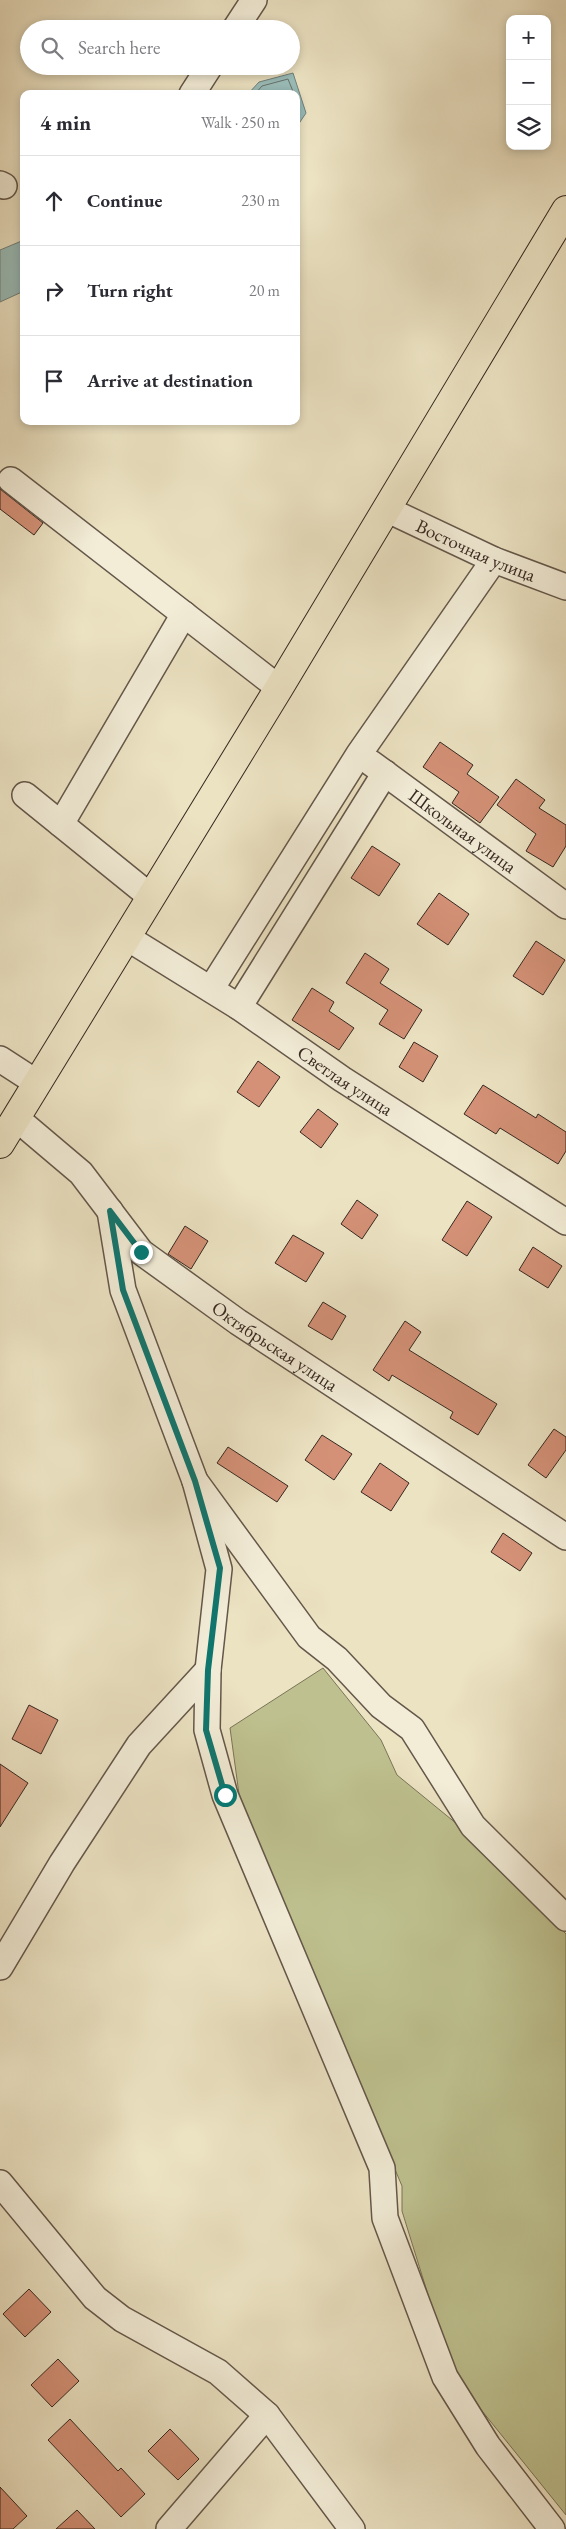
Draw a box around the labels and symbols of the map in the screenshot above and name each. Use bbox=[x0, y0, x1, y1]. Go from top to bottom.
street label: Восточная улица bbox=[412, 513, 540, 587]
street label: Школьная улица bbox=[404, 782, 522, 879]
street label: Светлая улица bbox=[293, 1039, 398, 1121]
route end bbox=[130, 1241, 153, 1264]
street label: Октябрьская улица bbox=[207, 1295, 343, 1397]
route start bbox=[214, 1784, 237, 1807]

